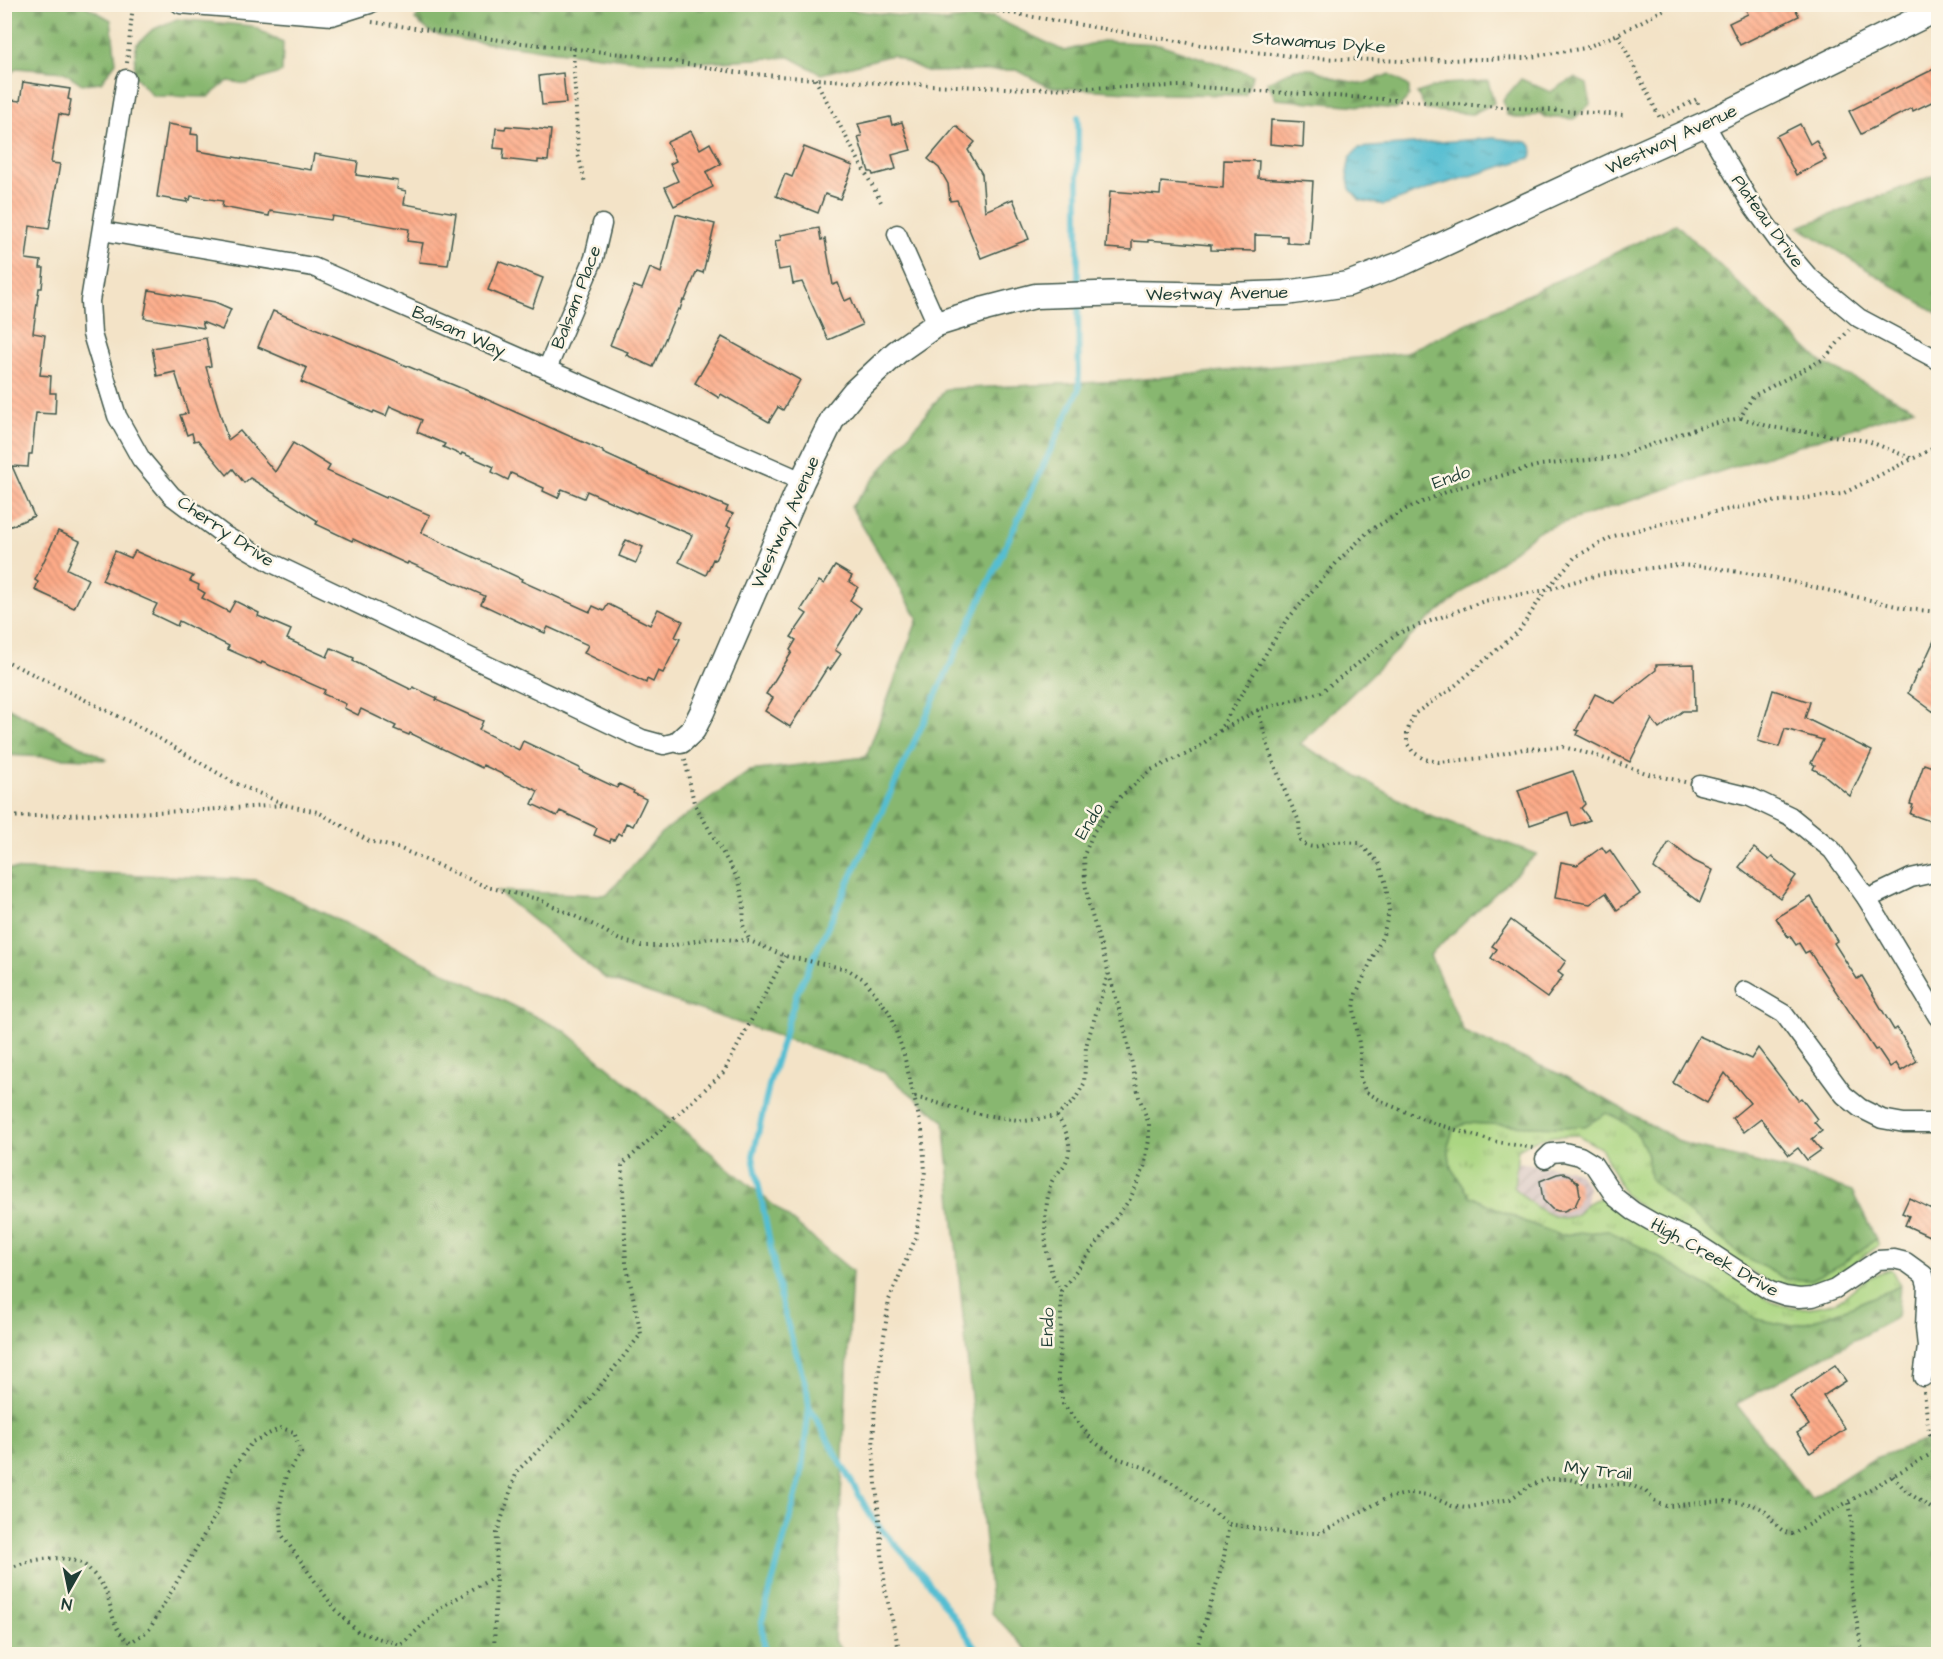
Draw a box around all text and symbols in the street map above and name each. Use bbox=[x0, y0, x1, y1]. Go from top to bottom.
street label: Stawamus Dyke bbox=[1251, 25, 1387, 61]
street label: Westway Avenue bbox=[1601, 98, 1742, 182]
street label: Plateau Drive bbox=[1725, 170, 1810, 273]
street label: Balsam Place bbox=[545, 242, 608, 352]
street label: Westway Avenue bbox=[1146, 280, 1289, 308]
street label: Balsam Way bbox=[408, 300, 510, 364]
street label: Westway Avenue bbox=[745, 452, 827, 593]
street label: Endo bbox=[1429, 459, 1474, 496]
street label: Cherry Drive bbox=[172, 490, 279, 574]
street label: Endo bbox=[1069, 798, 1110, 844]
street label: High Creek Drive bbox=[1646, 1212, 1784, 1304]
street label: Endo bbox=[1034, 1307, 1061, 1347]
street label: My Trail bbox=[1563, 1455, 1633, 1487]
north arrow bbox=[39, 1560, 99, 1620]
text: N bbox=[60, 1592, 73, 1615]

